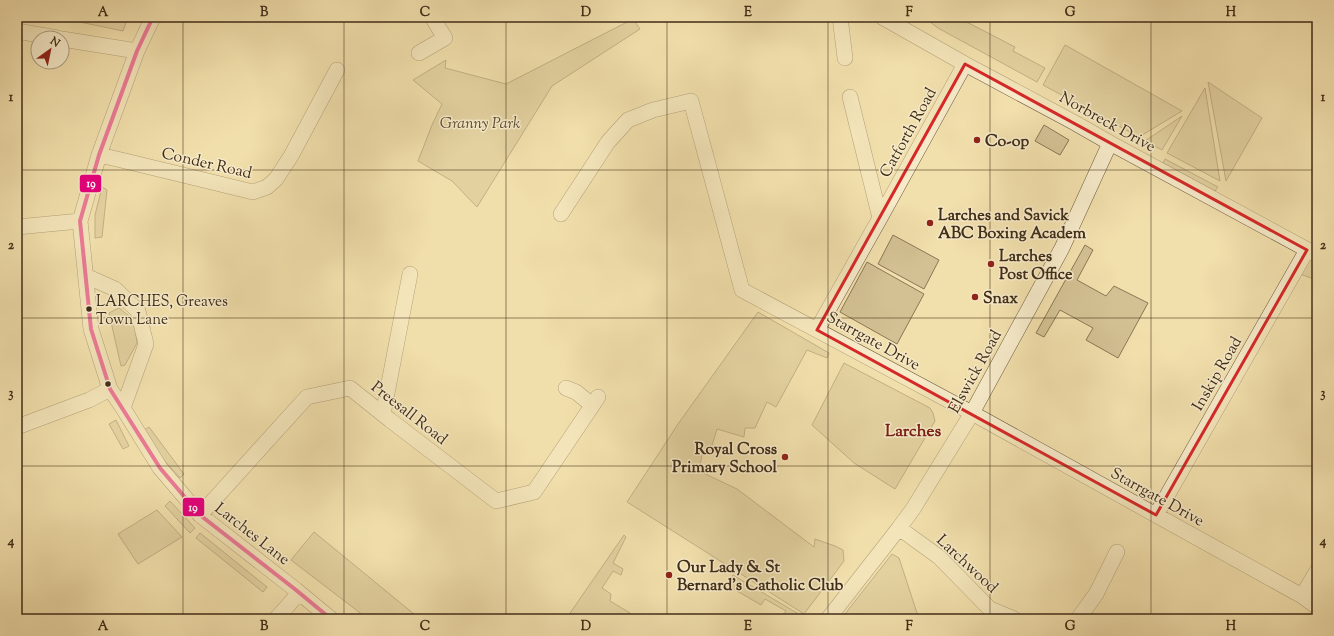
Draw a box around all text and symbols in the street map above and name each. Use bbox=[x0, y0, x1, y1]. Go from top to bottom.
text: A bbox=[98, 4, 109, 22]
text: B bbox=[260, 4, 269, 22]
text: C bbox=[420, 4, 430, 22]
text: D bbox=[581, 4, 591, 22]
text: E bbox=[744, 4, 752, 22]
text: F bbox=[905, 4, 913, 22]
text: G bbox=[1065, 4, 1076, 22]
text: H bbox=[1226, 4, 1237, 22]
north arrow bbox=[30, 30, 70, 70]
text: N bbox=[46, 33, 63, 52]
street label: Catforth Road bbox=[875, 84, 943, 182]
street label: Norbreck Drive bbox=[1054, 87, 1159, 159]
text: 1 bbox=[9, 89, 14, 107]
text: 1 bbox=[1321, 89, 1326, 107]
park label: Granny Park bbox=[440, 113, 520, 136]
place label: Co-op bbox=[985, 131, 1029, 154]
marker: Co-op bbox=[972, 135, 982, 145]
street label: Conder Road bbox=[159, 143, 254, 186]
line badge: 19 bbox=[79, 174, 102, 193]
text: 19 bbox=[86, 176, 96, 192]
place label: Larches and Savick ABC Boxing Academ bbox=[938, 205, 1087, 246]
marker: Larches and Savick ABC Boxing Academ bbox=[925, 218, 935, 228]
text: 2 bbox=[8, 237, 15, 255]
text: 2 bbox=[1320, 237, 1327, 255]
place label: Larches Post Office bbox=[999, 246, 1073, 287]
marker: Larches Post Office bbox=[986, 259, 996, 269]
place label: Snax bbox=[983, 288, 1018, 311]
place label: LARCHES, Greaves Town Lane bbox=[96, 292, 228, 331]
marker: Snax bbox=[970, 292, 980, 302]
marker: LARCHES, Greaves Town Lane bbox=[84, 304, 94, 314]
street label: Starrgate Drive bbox=[822, 307, 924, 377]
street label: Elswick Road bbox=[944, 326, 1009, 418]
street label: Inskip Road bbox=[1188, 333, 1249, 416]
street label: Preesall Road bbox=[365, 377, 452, 451]
unlabelled marker bbox=[103, 379, 113, 389]
text: 3 bbox=[8, 385, 14, 403]
text: 3 bbox=[1320, 385, 1326, 403]
district label: Larches bbox=[885, 420, 941, 444]
place label: Royal Cross Primary School bbox=[672, 439, 778, 480]
marker: Royal Cross Primary School bbox=[780, 452, 790, 462]
street label: Starrgate Drive bbox=[1106, 463, 1208, 533]
line badge: 19 bbox=[182, 497, 205, 517]
street label: Larches Lane bbox=[209, 498, 294, 572]
text: 19 bbox=[188, 500, 198, 516]
street label: Larchwood bbox=[930, 530, 1002, 600]
text: 4 bbox=[7, 533, 15, 551]
text: 4 bbox=[1319, 533, 1327, 551]
place label: Our Lady & St Bernard's Catholic Club bbox=[677, 557, 844, 598]
marker: Our Lady & St Bernard's Catholic Club bbox=[664, 570, 674, 580]
text: A bbox=[98, 618, 109, 636]
text: B bbox=[260, 618, 269, 636]
text: C bbox=[420, 618, 430, 636]
text: D bbox=[581, 618, 591, 636]
text: E bbox=[744, 618, 752, 636]
text: F bbox=[905, 618, 913, 636]
text: G bbox=[1065, 618, 1076, 636]
text: H bbox=[1226, 618, 1237, 636]

